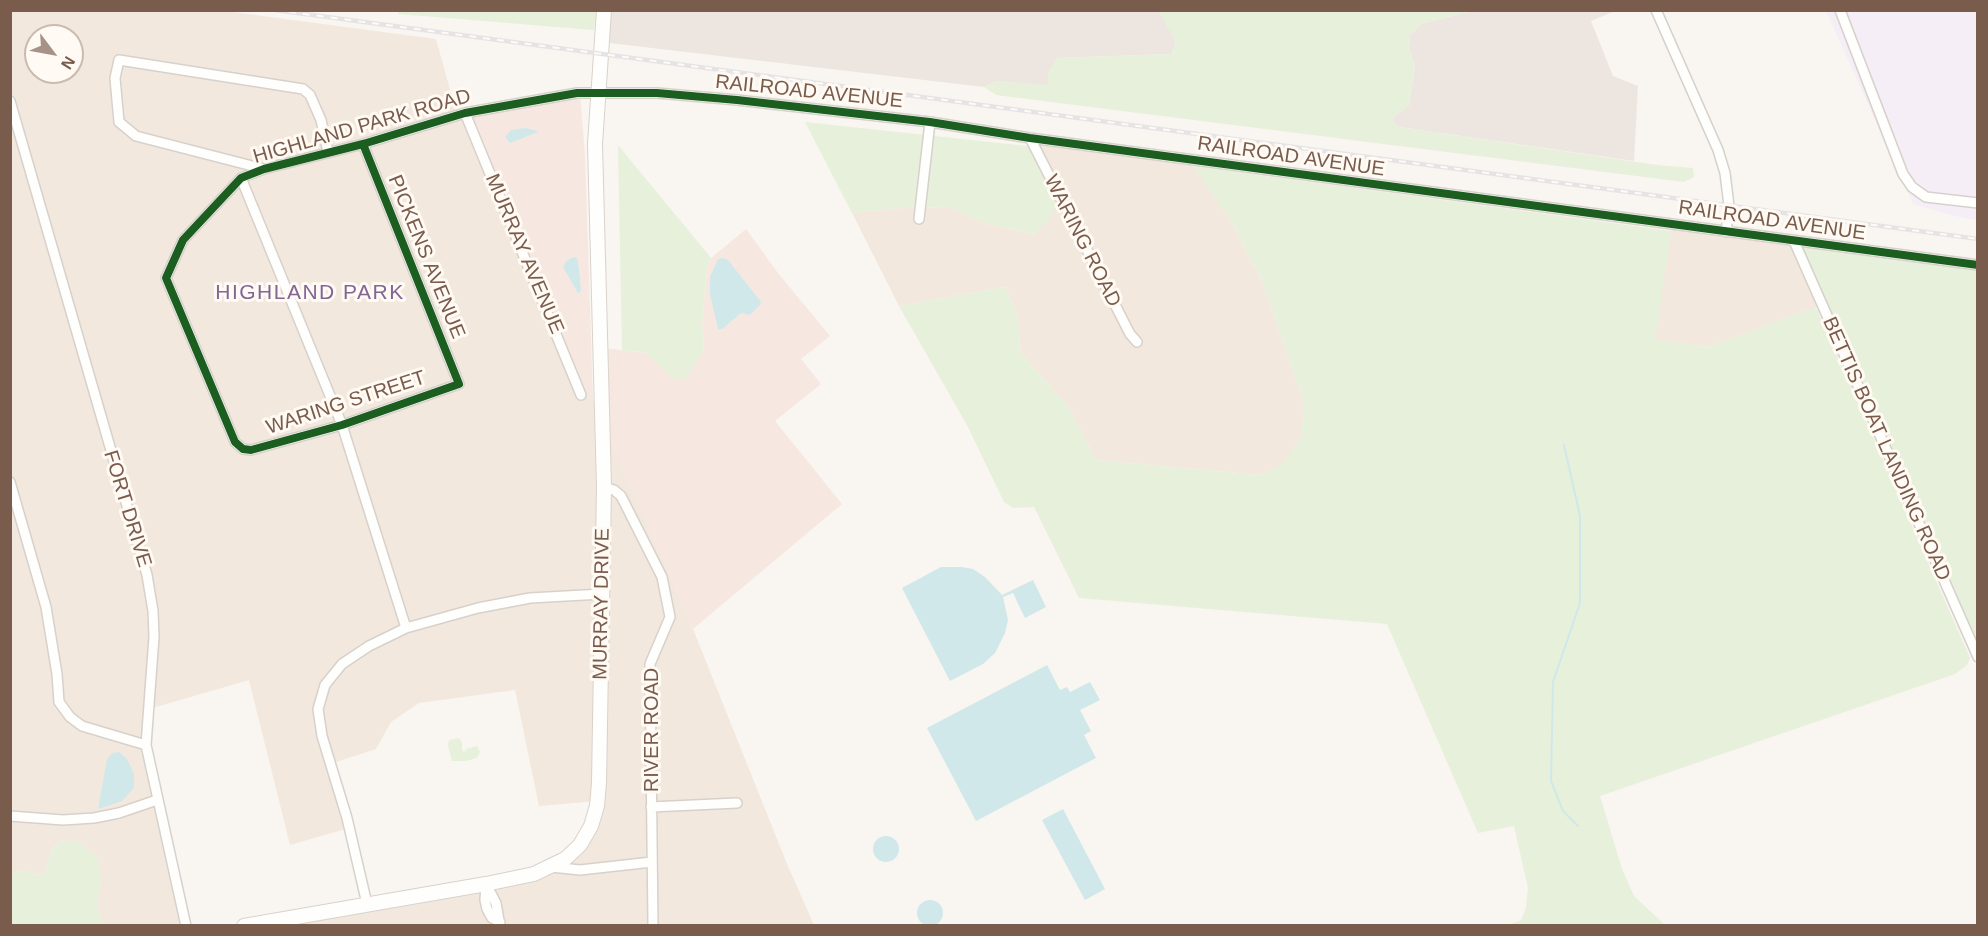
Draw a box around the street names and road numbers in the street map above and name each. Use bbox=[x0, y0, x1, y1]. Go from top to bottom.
street label: RAILROAD AVENUE bbox=[714, 70, 904, 114]
street label: HIGHLAND PARK ROAD bbox=[250, 84, 474, 170]
street label: RAILROAD AVENUE bbox=[1196, 132, 1386, 182]
street label: MURRAY AVENUE bbox=[479, 170, 569, 338]
street label: WARING ROAD bbox=[1038, 171, 1126, 311]
street label: PICKENS AVENUE bbox=[382, 172, 470, 342]
street label: RAILROAD AVENUE bbox=[1677, 196, 1867, 246]
street label: BETTIS BOAT LANDING ROAD bbox=[1817, 313, 1955, 585]
street label: WARING STREET bbox=[263, 366, 429, 440]
street label: FORT DRIVE bbox=[98, 448, 156, 570]
street label: MURRAY DRIVE bbox=[589, 528, 615, 680]
street label: RIVER ROAD bbox=[640, 668, 664, 792]

